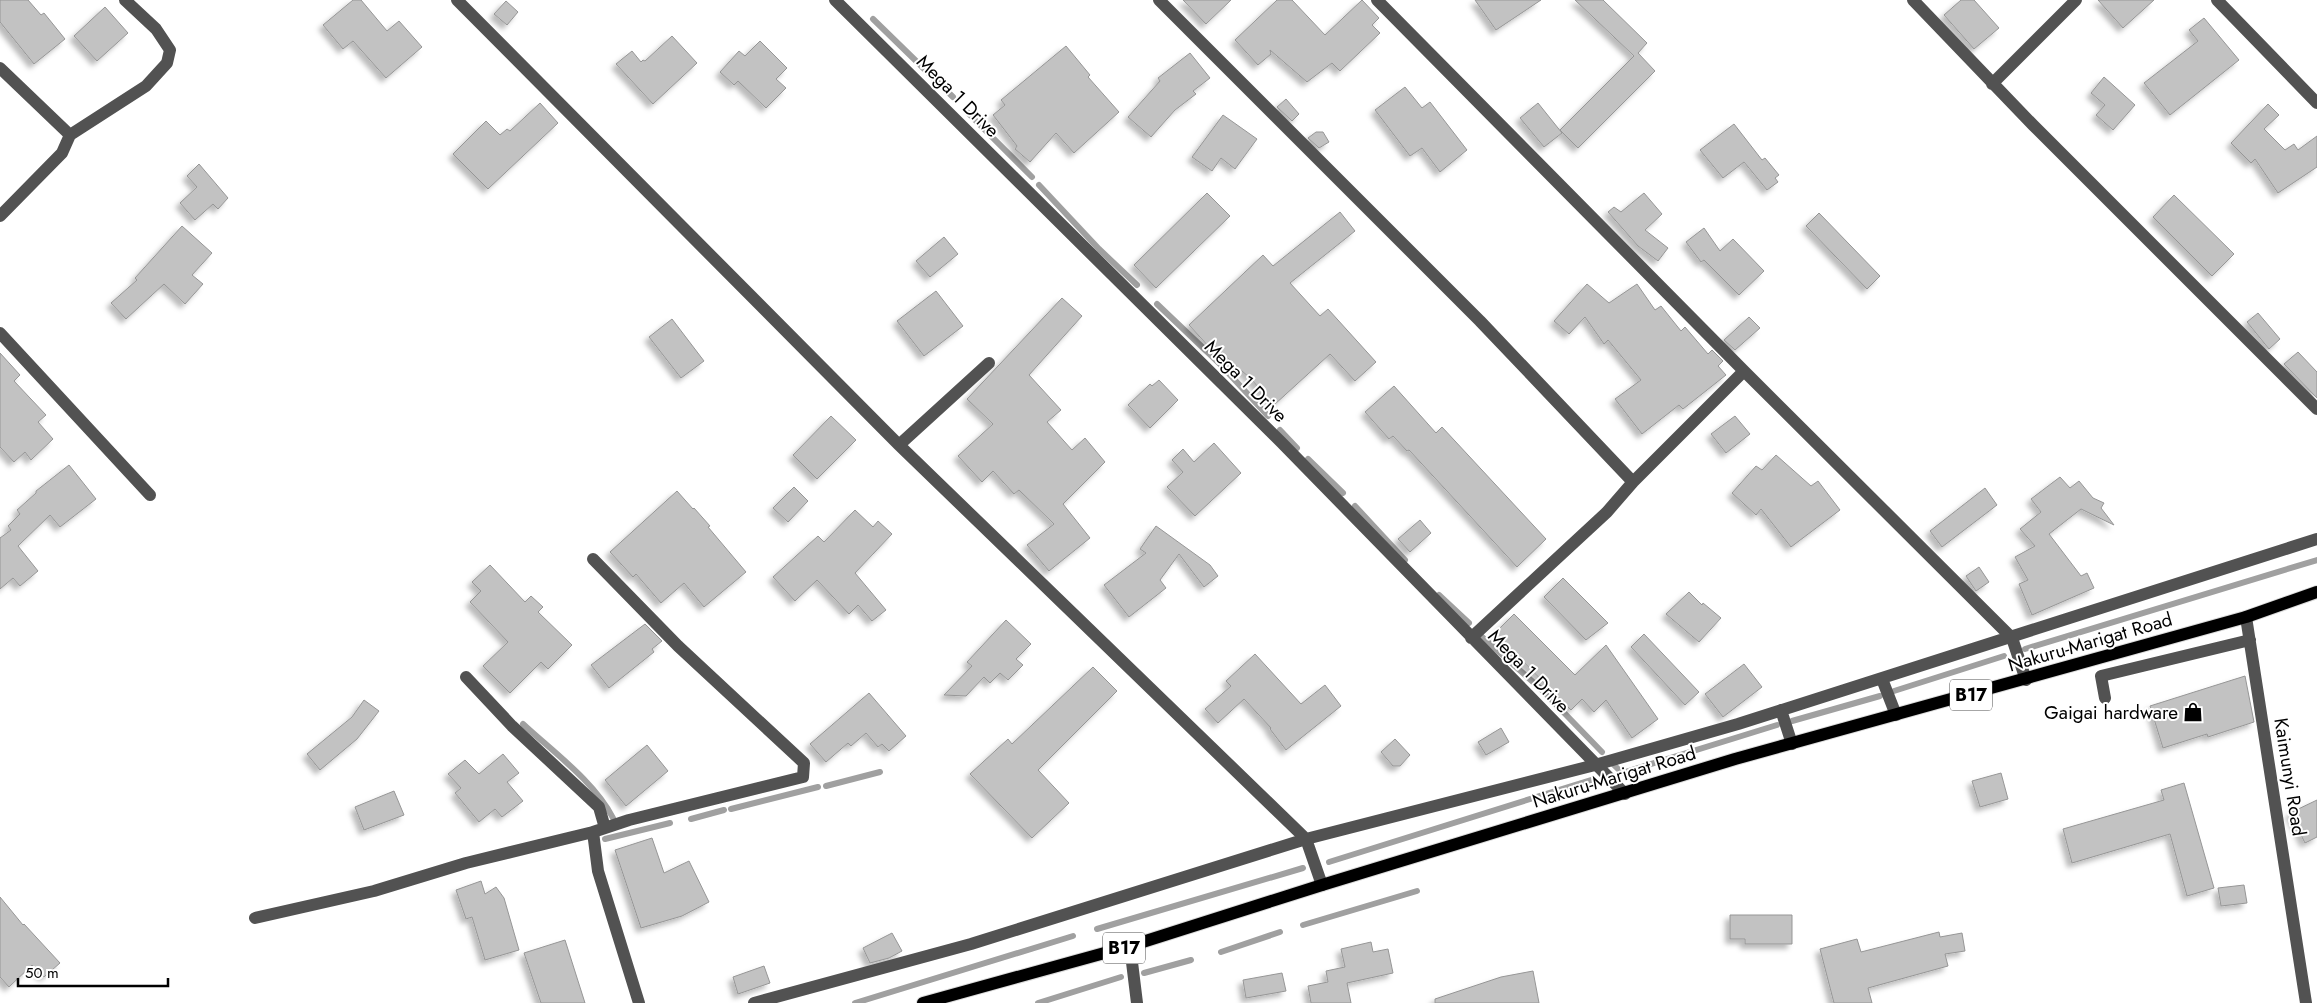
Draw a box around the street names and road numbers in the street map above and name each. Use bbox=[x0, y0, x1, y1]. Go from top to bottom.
street label: Mega 1 Drive bbox=[911, 49, 1006, 144]
street label: Mega 1 Drive bbox=[1199, 334, 1294, 429]
street label: Nakuru-Marigat Road bbox=[2005, 606, 2175, 678]
street label: Mega 1 Drive bbox=[1482, 623, 1576, 719]
road number: B17 bbox=[1950, 680, 1992, 710]
street label: Kaimunyi Road bbox=[2267, 716, 2313, 838]
street label: Nakuru-Marigat Road bbox=[1529, 739, 1699, 815]
road number: B17 bbox=[1103, 932, 1145, 964]

